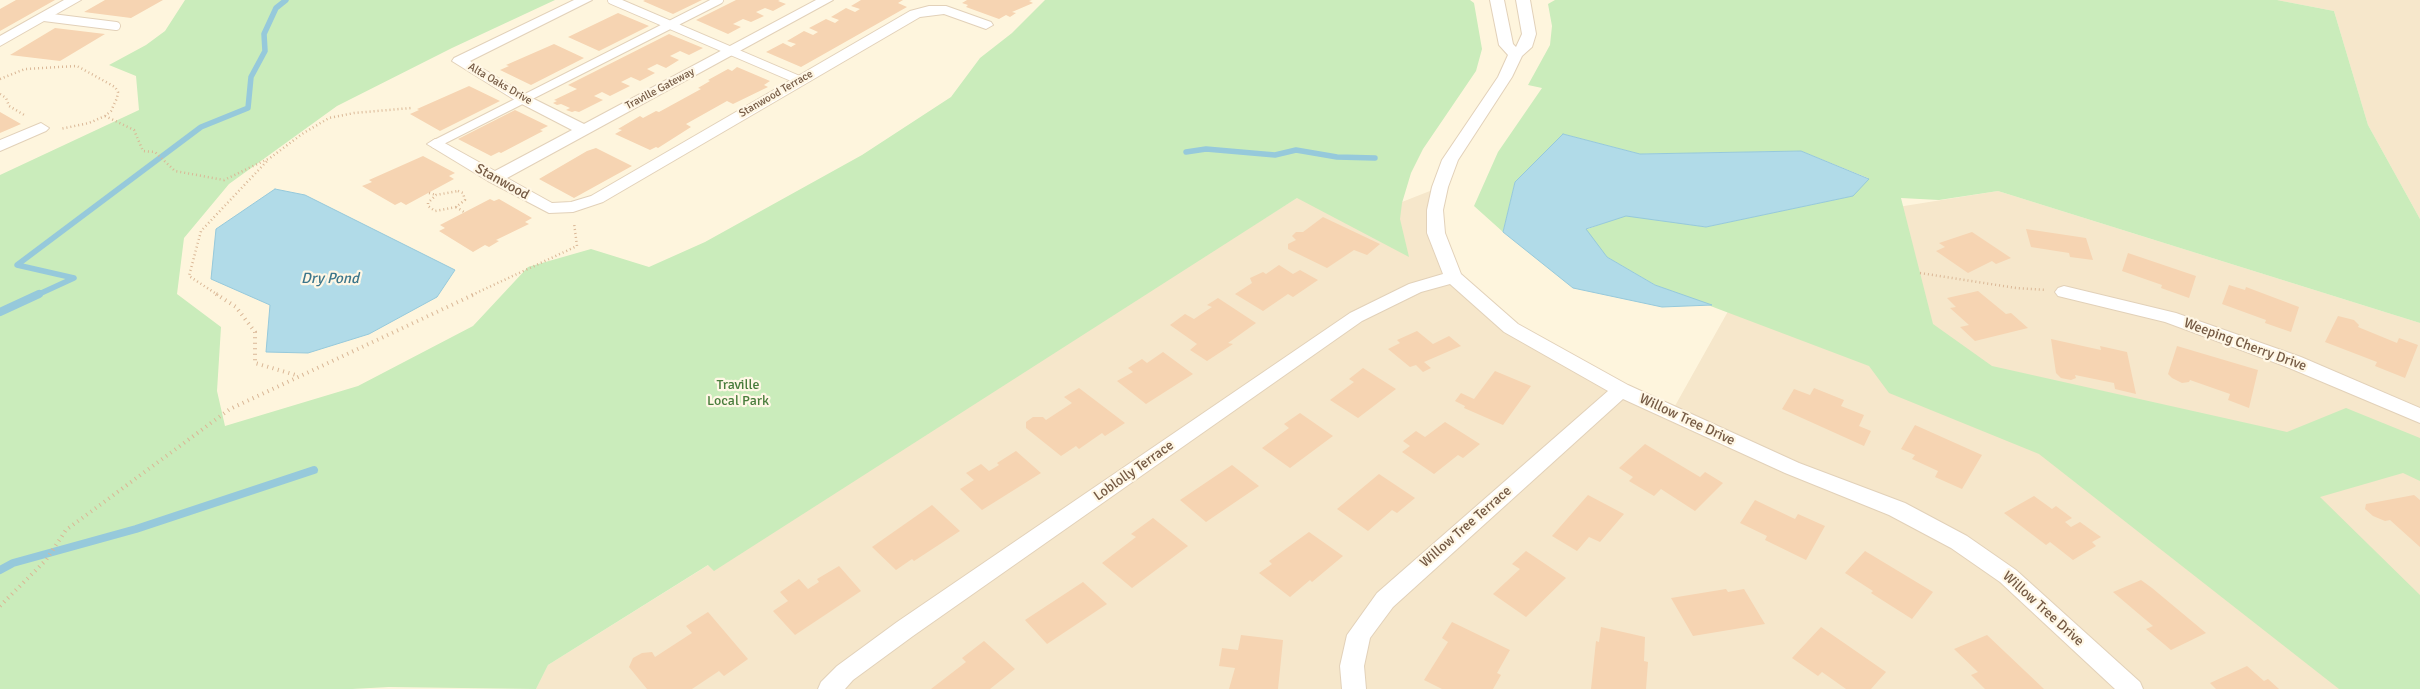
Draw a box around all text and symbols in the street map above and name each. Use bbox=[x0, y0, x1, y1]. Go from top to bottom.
street label: Alta Oaks Drive bbox=[466, 60, 534, 108]
street label: Traville Gateway bbox=[623, 65, 697, 113]
street label: Stanwood Terrace bbox=[737, 68, 815, 120]
street label: Stanwood bbox=[472, 160, 532, 204]
water label: Dry Pond bbox=[301, 270, 359, 288]
street label: Weeping Cherry Drive bbox=[2181, 315, 2309, 375]
park label: Traville Local Park bbox=[707, 377, 769, 410]
street label: Willow Tree Drive bbox=[1637, 391, 1737, 449]
street label: Loblolly Terrace bbox=[1091, 437, 1177, 505]
street label: Willow Tree Terrace bbox=[1417, 483, 1515, 571]
street label: Willow Tree Drive bbox=[1999, 568, 2087, 650]

